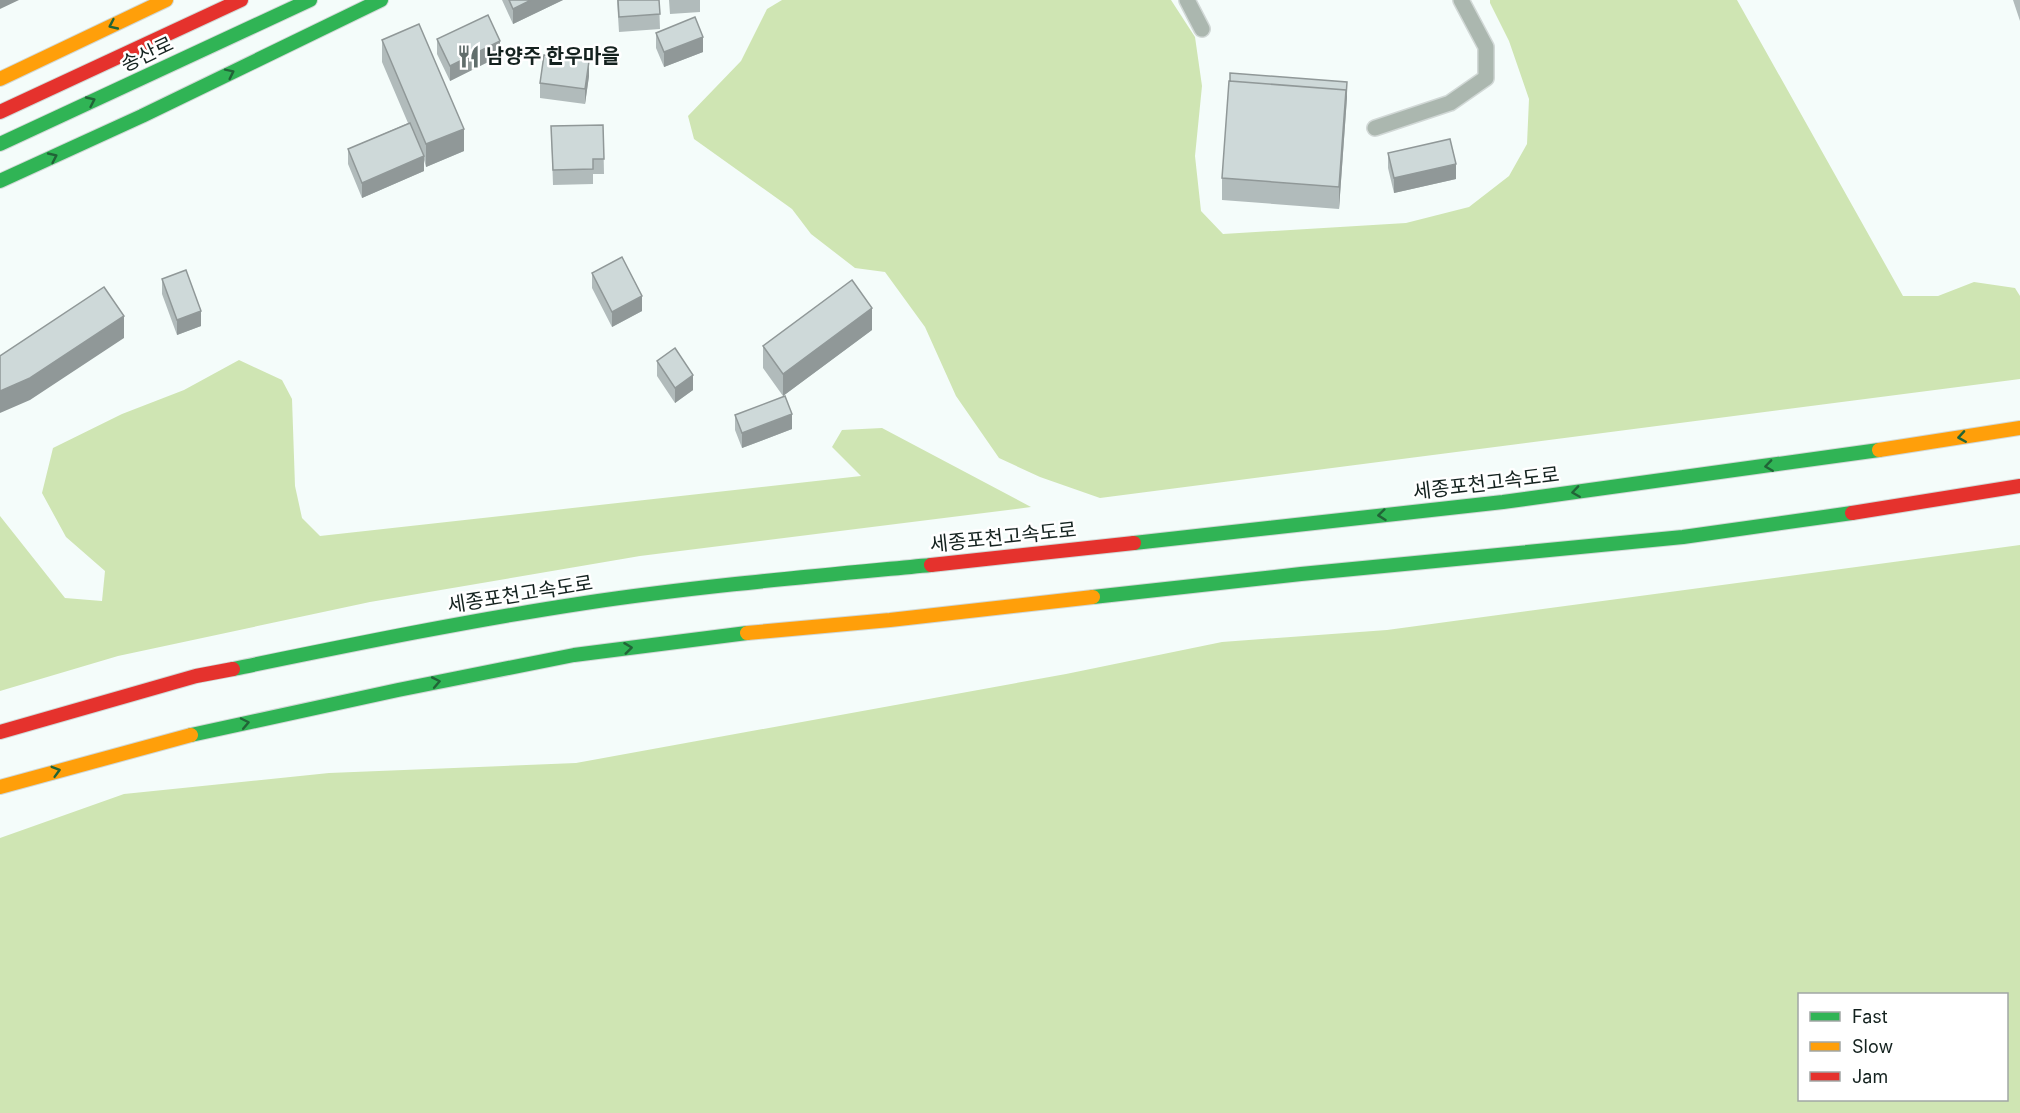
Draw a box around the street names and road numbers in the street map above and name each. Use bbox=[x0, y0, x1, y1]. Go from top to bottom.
street label: 송산로 bbox=[117, 31, 177, 77]
street label: 세종포천고속도로 bbox=[1411, 462, 1561, 504]
street label: 세종포천고속도로 bbox=[929, 517, 1077, 557]
street label: 세종포천고속도로 bbox=[445, 571, 595, 617]

